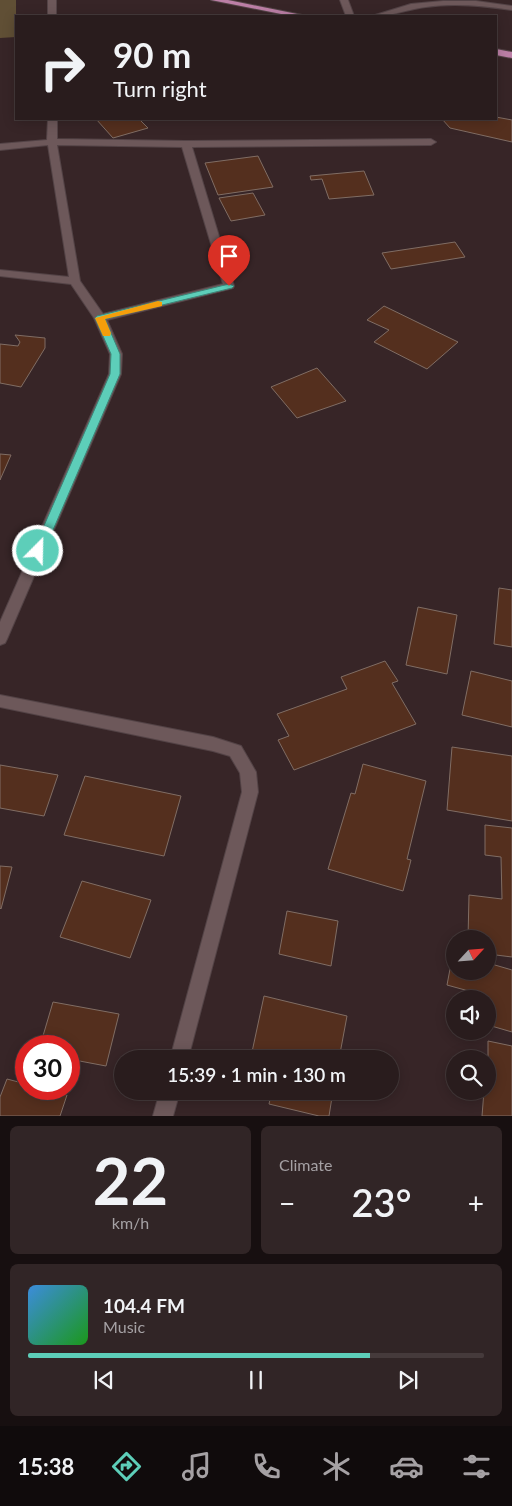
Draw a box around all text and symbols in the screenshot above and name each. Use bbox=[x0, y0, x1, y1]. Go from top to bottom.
text: 90 m bbox=[113, 33, 191, 75]
icon: right bbox=[30, 35, 95, 100]
text: Turn right bbox=[113, 75, 207, 102]
pin bbox=[208, 235, 250, 286]
icon: arrive bbox=[215, 242, 243, 270]
position arrow bbox=[11, 524, 63, 576]
north arrow bbox=[446, 930, 496, 980]
map controls bbox=[446, 930, 496, 1100]
button: sound bbox=[446, 990, 496, 1040]
speed limit sign: 30 bbox=[15, 1035, 80, 1100]
button: search bbox=[446, 1050, 496, 1100]
text: 15:39 · 1 min · 130 m bbox=[167, 1063, 346, 1086]
text: 22 bbox=[93, 1141, 168, 1219]
text: Climate bbox=[279, 1155, 332, 1174]
text: 23° bbox=[352, 1179, 411, 1225]
text: − bbox=[279, 1186, 295, 1220]
text: + bbox=[468, 1186, 484, 1220]
text: km/h bbox=[112, 1213, 149, 1232]
text: 104.4 FM bbox=[103, 1294, 185, 1317]
text: Music bbox=[103, 1317, 145, 1336]
icon: previous bbox=[90, 1366, 118, 1394]
icon: pause bbox=[242, 1366, 270, 1394]
icon: next bbox=[394, 1366, 422, 1394]
icon: directions bbox=[109, 1449, 144, 1484]
icon: music bbox=[179, 1449, 214, 1484]
icon: phone bbox=[249, 1449, 284, 1484]
icon: climate bbox=[319, 1449, 354, 1484]
icon: car bbox=[389, 1449, 424, 1484]
icon: filters bbox=[459, 1449, 494, 1484]
text: 15:38 bbox=[18, 1453, 74, 1480]

